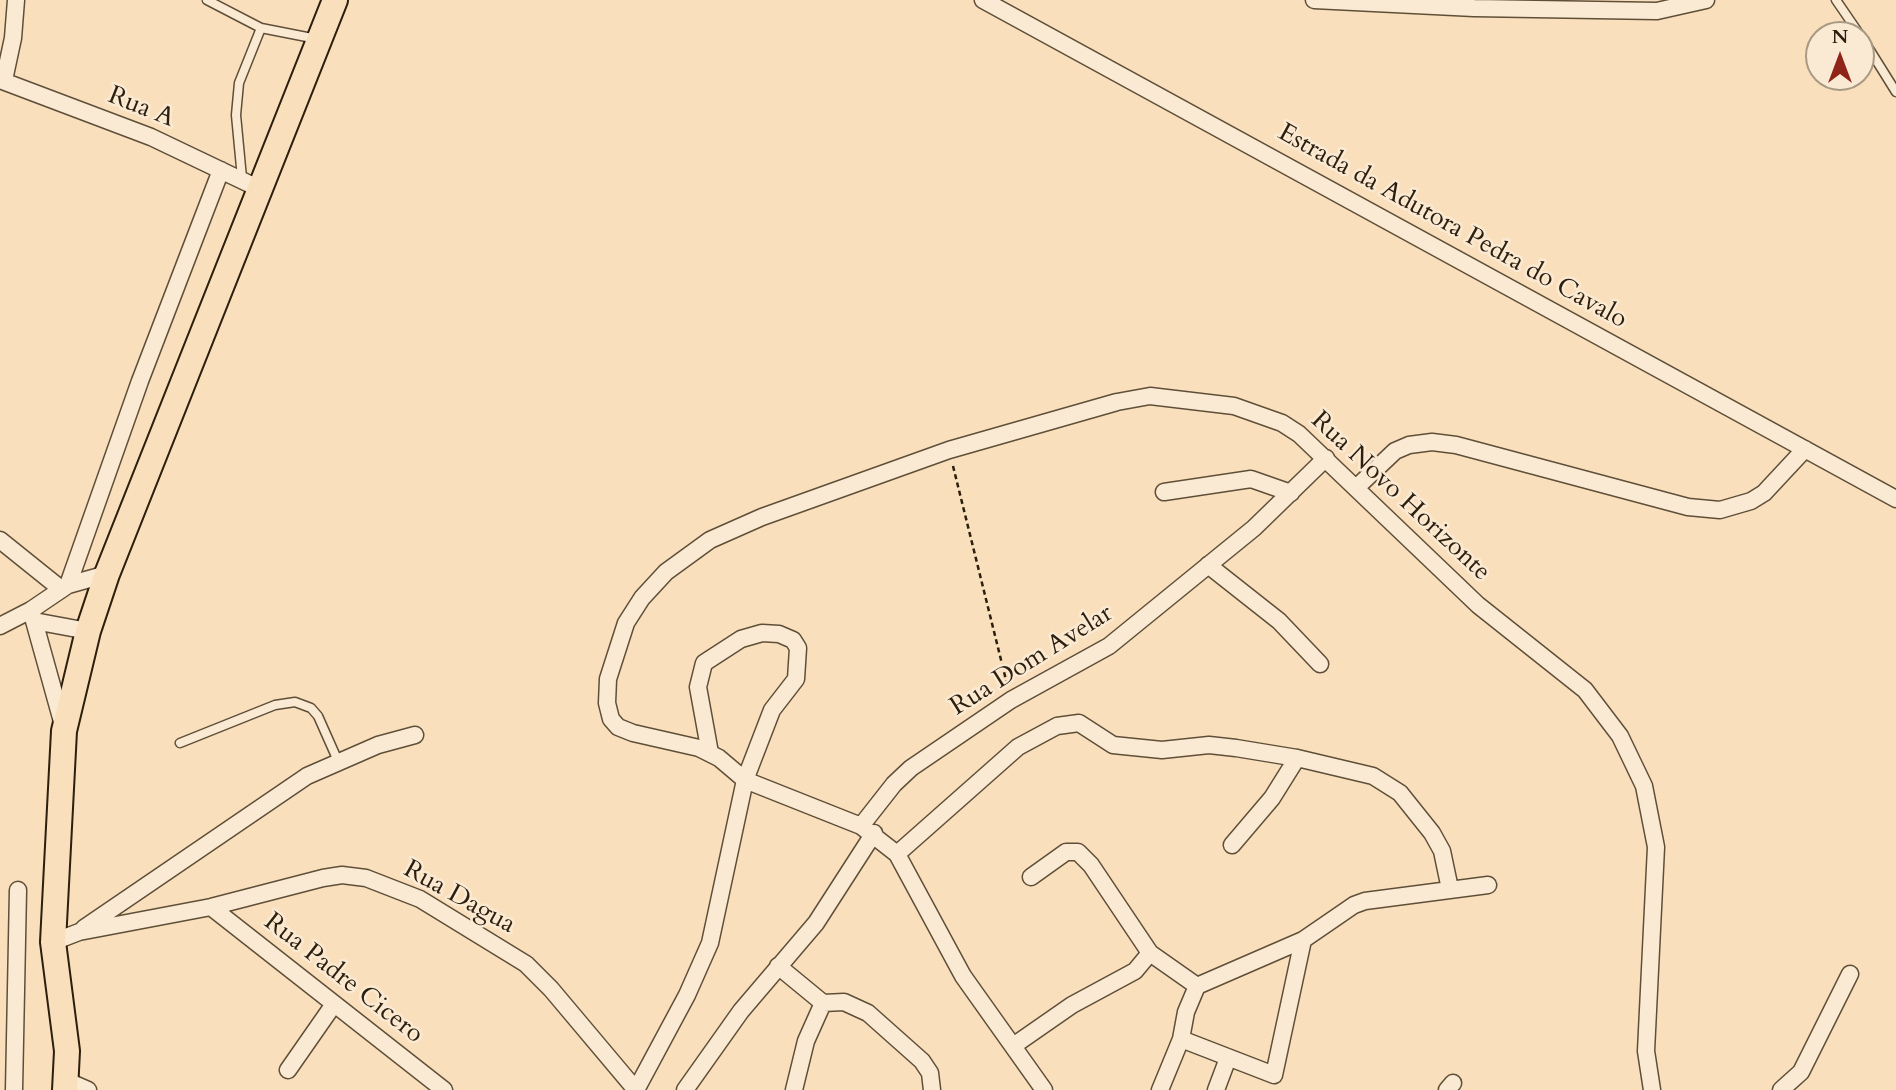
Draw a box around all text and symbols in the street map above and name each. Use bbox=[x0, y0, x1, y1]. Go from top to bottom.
north arrow bbox=[1805, 21, 1875, 91]
text: N bbox=[1832, 24, 1848, 50]
street label: Rua A bbox=[103, 81, 179, 135]
street label: Estrada da Adutora Pedra do Cavalo bbox=[1272, 118, 1632, 336]
street label: Rua Novo Horizonte bbox=[1304, 406, 1496, 588]
street label: Rua Dom Avelar bbox=[945, 599, 1119, 723]
street label: Rua Dagua bbox=[398, 855, 520, 941]
street label: Rua Padre Cicero bbox=[257, 907, 429, 1051]

